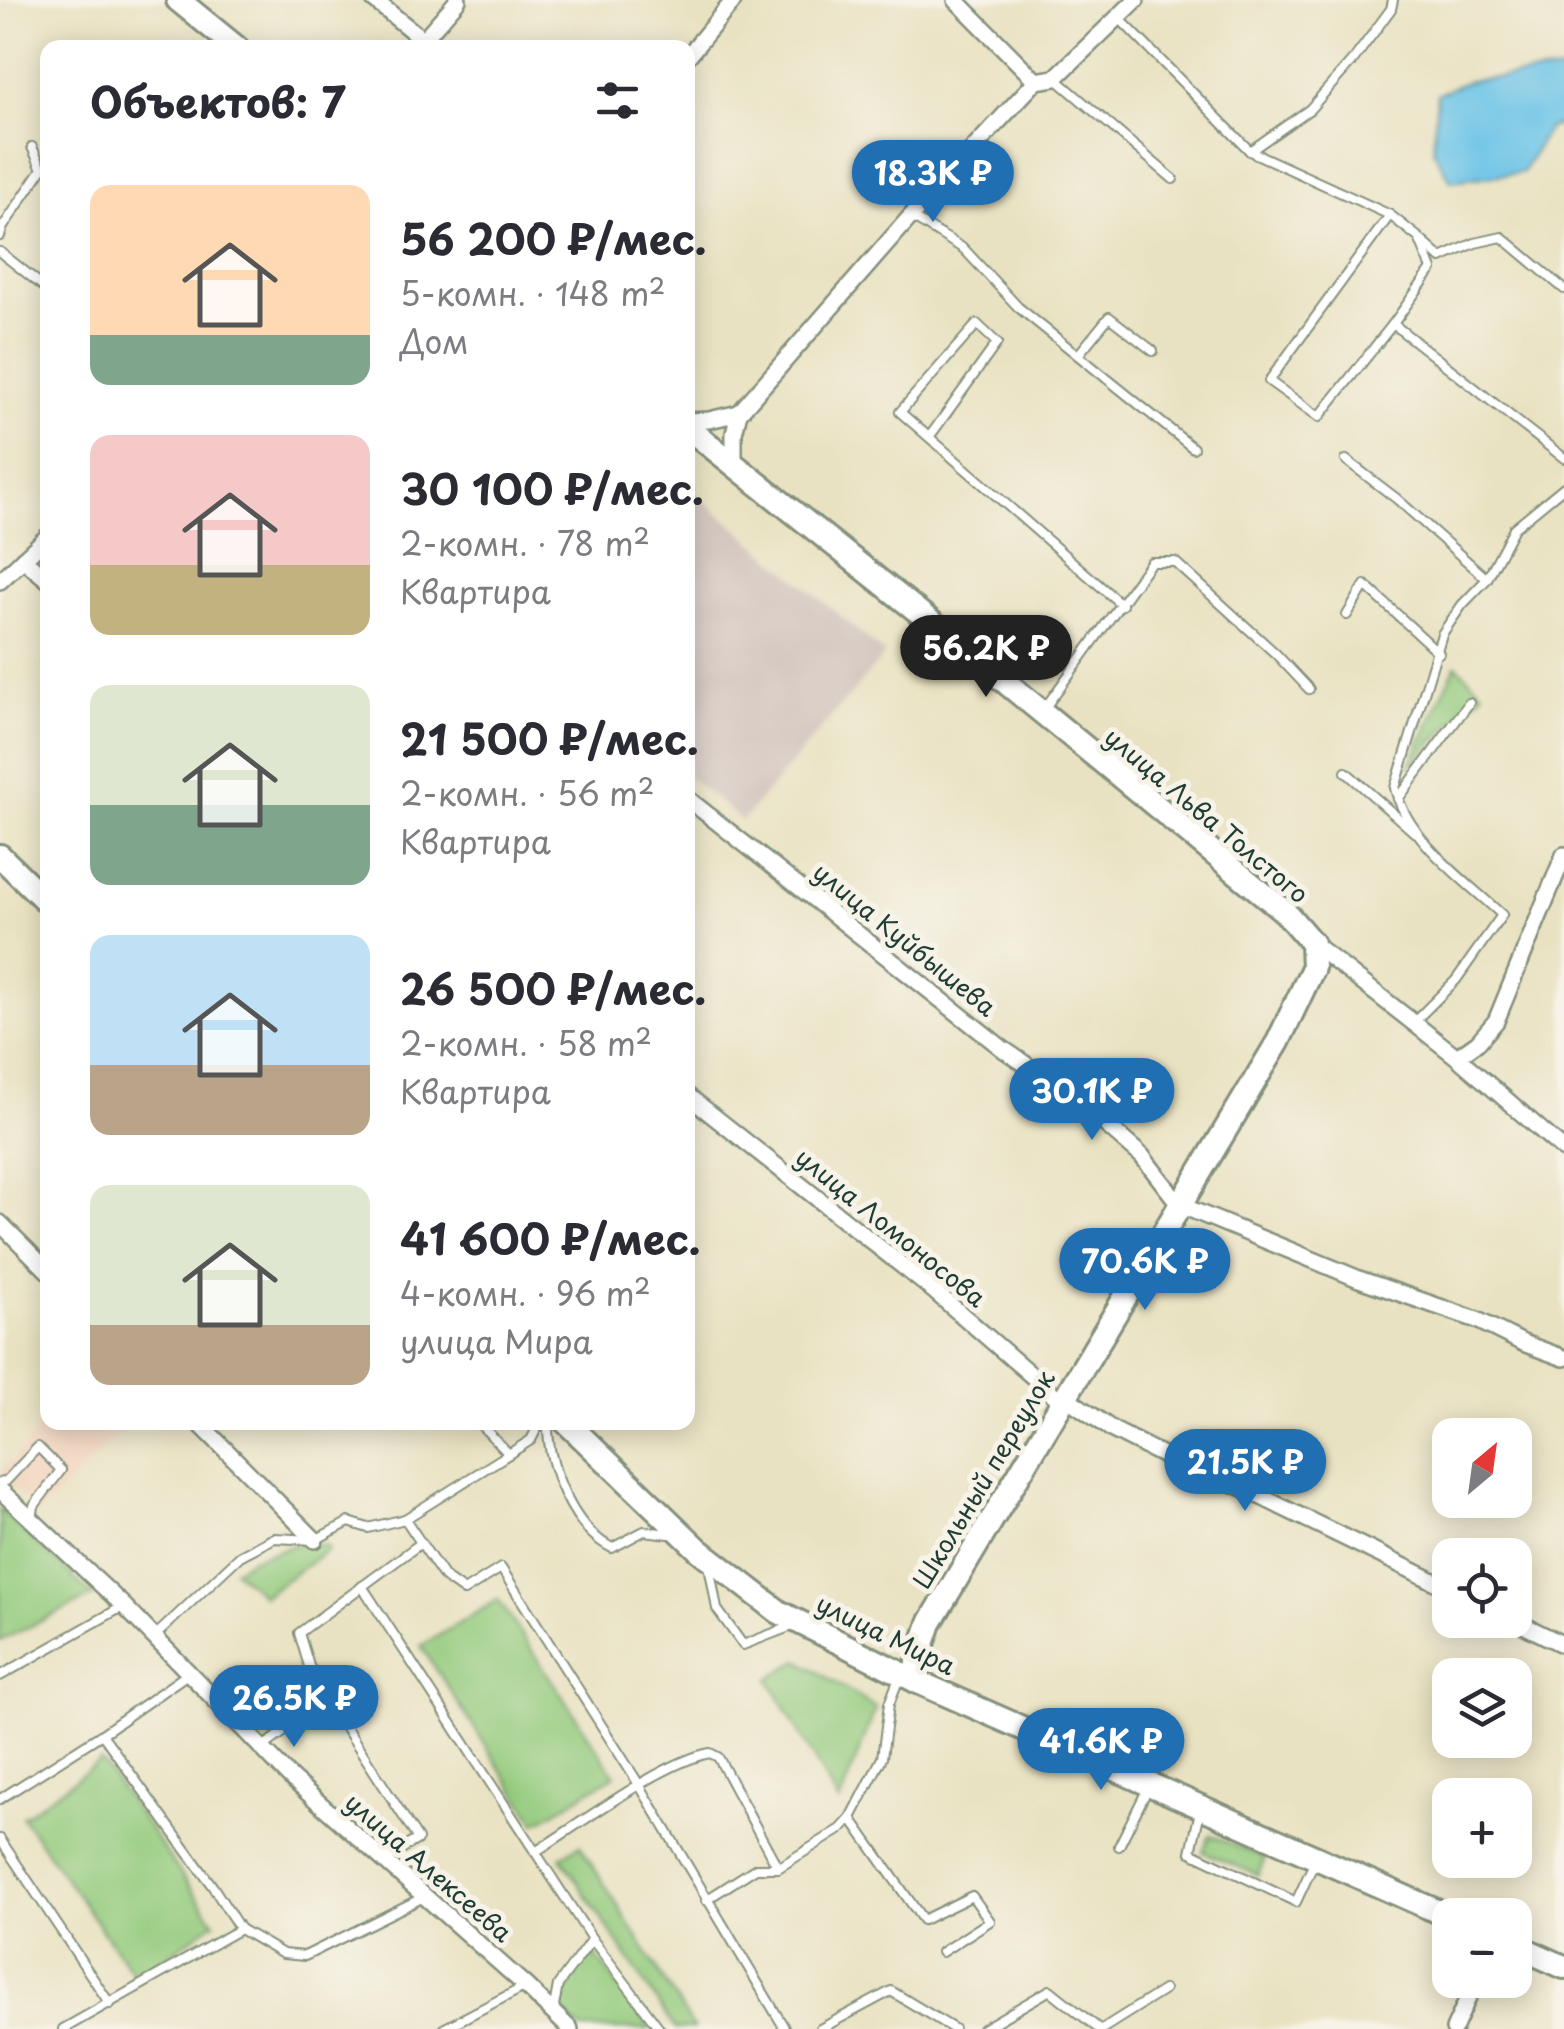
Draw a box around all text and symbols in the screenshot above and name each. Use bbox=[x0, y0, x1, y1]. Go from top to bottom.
text: Объектов: 7 bbox=[90, 69, 346, 132]
icon: filters bbox=[590, 73, 645, 128]
pin: 18.3K ₽ bbox=[841, 140, 1025, 225]
text: 18.3K ₽ bbox=[874, 148, 992, 196]
text: 56 200 ₽/мес. bbox=[400, 206, 707, 269]
icon: home bbox=[170, 225, 290, 345]
text: 5-комн. · 148 m² bbox=[400, 269, 666, 317]
text: Дом bbox=[400, 317, 469, 365]
text: 30 100 ₽/мес. bbox=[400, 456, 704, 519]
icon: home bbox=[170, 475, 290, 595]
text: 2-комн. · 78 m² bbox=[400, 519, 650, 567]
text: Квартира bbox=[400, 567, 551, 615]
pin: 56.2K ₽ bbox=[894, 615, 1078, 700]
text: 56.2K ₽ bbox=[922, 623, 1050, 671]
text: 21 500 ₽/мес. bbox=[400, 706, 699, 769]
street label: улица Льва Толстого bbox=[1097, 718, 1317, 912]
icon: home bbox=[170, 725, 290, 845]
text: 2-комн. · 56 m² bbox=[400, 769, 654, 817]
text: Квартира bbox=[400, 817, 551, 865]
street label: улица Куйбышева bbox=[805, 853, 1005, 1025]
text: 26 500 ₽/мес. bbox=[400, 956, 706, 1019]
icon: home bbox=[170, 975, 290, 1095]
text: 2-комн. · 58 m² bbox=[400, 1019, 652, 1067]
pin: 30.1K ₽ bbox=[1000, 1058, 1184, 1143]
text: 30.1K ₽ bbox=[1031, 1066, 1153, 1114]
text: Квартира bbox=[400, 1067, 551, 1115]
street label: улица Ломоносова bbox=[787, 1138, 995, 1316]
text: 41 600 ₽/мес. bbox=[400, 1206, 701, 1269]
icon: home bbox=[170, 1225, 290, 1345]
pin: 70.6K ₽ bbox=[1053, 1228, 1237, 1313]
text: 70.6K ₽ bbox=[1081, 1236, 1209, 1284]
text: 4-комн. · 96 m² bbox=[400, 1269, 651, 1317]
text: улица Мира bbox=[400, 1317, 593, 1365]
street label: Школьный переулок bbox=[903, 1362, 1064, 1596]
north arrow bbox=[1432, 1418, 1532, 1518]
map controls bbox=[1432, 1418, 1532, 1998]
pin: 21.5K ₽ bbox=[1153, 1429, 1337, 1514]
text: 21.5K ₽ bbox=[1186, 1437, 1304, 1485]
button: locate bbox=[1432, 1538, 1532, 1638]
street label: улица Мира bbox=[810, 1584, 962, 1684]
button: layers bbox=[1432, 1658, 1532, 1758]
pin: 26.5K ₽ bbox=[202, 1665, 386, 1750]
text: 26.5K ₽ bbox=[231, 1673, 357, 1721]
pin: 41.6K ₽ bbox=[1009, 1708, 1193, 1793]
text: 41.6K ₽ bbox=[1039, 1716, 1163, 1764]
button: + bbox=[1432, 1778, 1532, 1878]
street label: улица Алексеева bbox=[337, 1783, 521, 1951]
button: − bbox=[1432, 1898, 1532, 1998]

